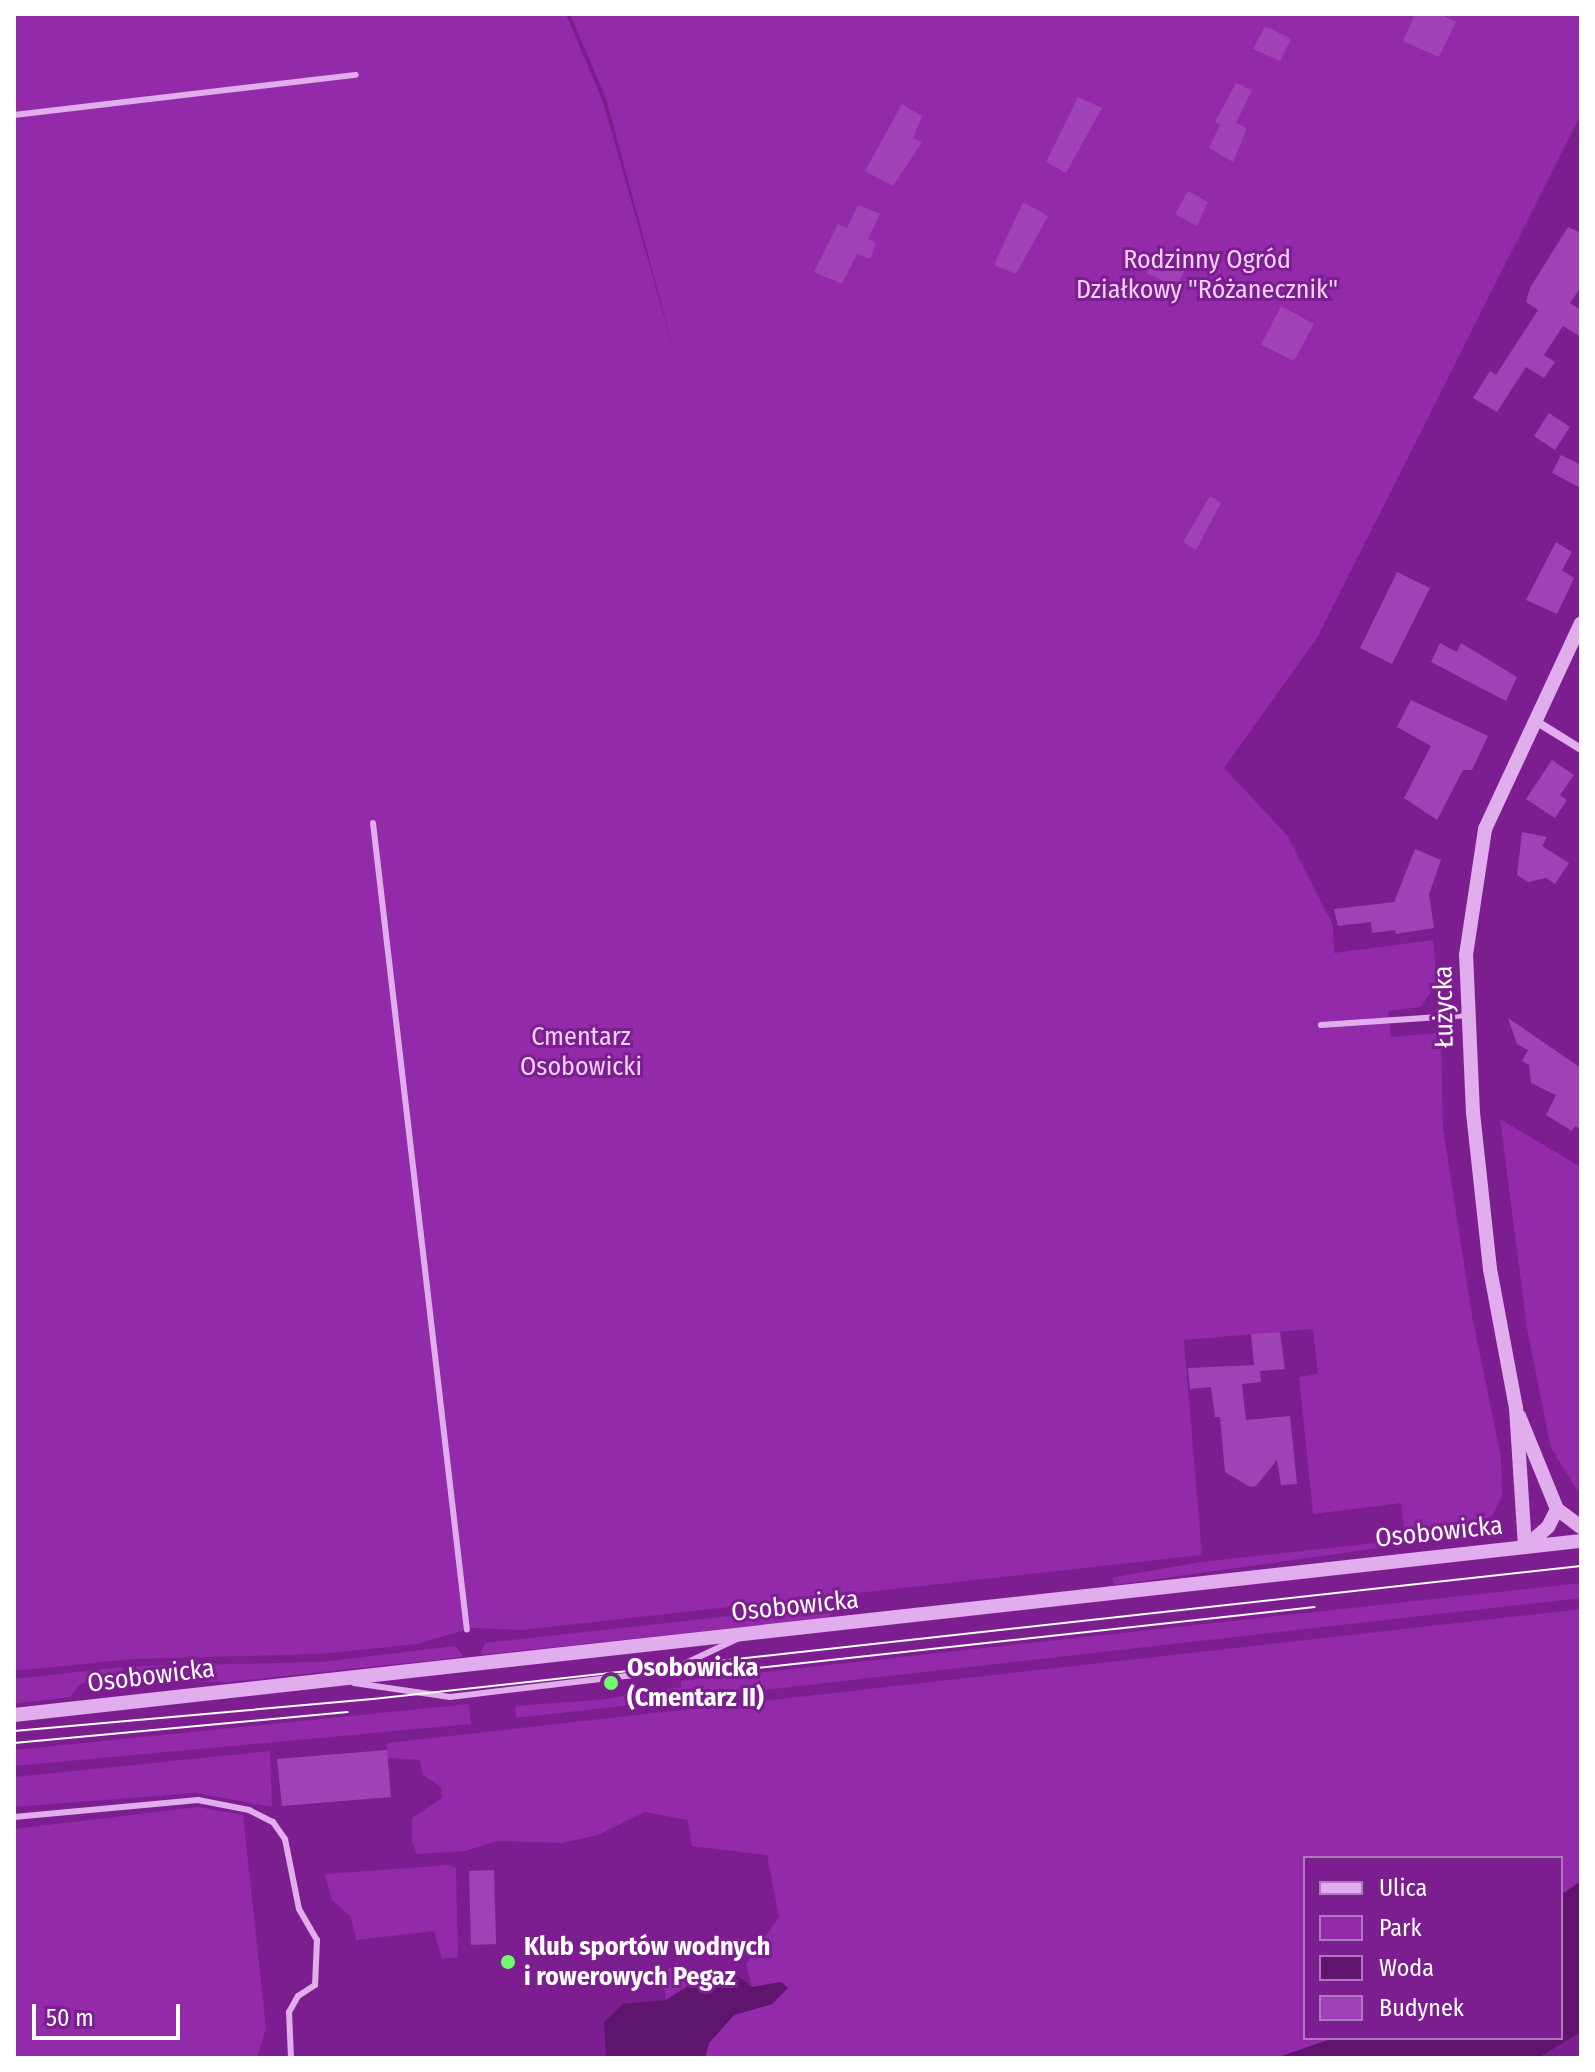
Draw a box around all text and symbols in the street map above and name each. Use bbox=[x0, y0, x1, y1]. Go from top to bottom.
park label: Rodzinny Ogród Działkowy "Różanecznik" bbox=[1076, 244, 1338, 306]
street label: Łużycka bbox=[1428, 965, 1460, 1049]
park label: Cmentarz Osobowicki bbox=[520, 1021, 642, 1082]
street label: Osobowicka bbox=[1374, 1510, 1504, 1554]
street label: Osobowicka bbox=[730, 1584, 860, 1628]
place label: Osobowicka (Cmentarz II) bbox=[627, 1652, 764, 1714]
street label: Osobowicka bbox=[86, 1653, 216, 1699]
marker: Osobowicka (Cmentarz II) bbox=[602, 1674, 620, 1692]
legend bbox=[1303, 1856, 1563, 2040]
text: Ulica bbox=[1379, 1874, 1427, 1902]
text: Park bbox=[1379, 1914, 1422, 1942]
place label: Klub sportów wodnych i rowerowych Pegaz bbox=[524, 1931, 770, 1992]
marker: Klub sportów wodnych i rowerowych Pegaz bbox=[499, 1953, 517, 1971]
text: Woda bbox=[1379, 1954, 1434, 1982]
scale bar bbox=[36, 1988, 184, 2038]
text: Budynek bbox=[1379, 1994, 1464, 2022]
text: 50 m bbox=[46, 2004, 94, 2032]

